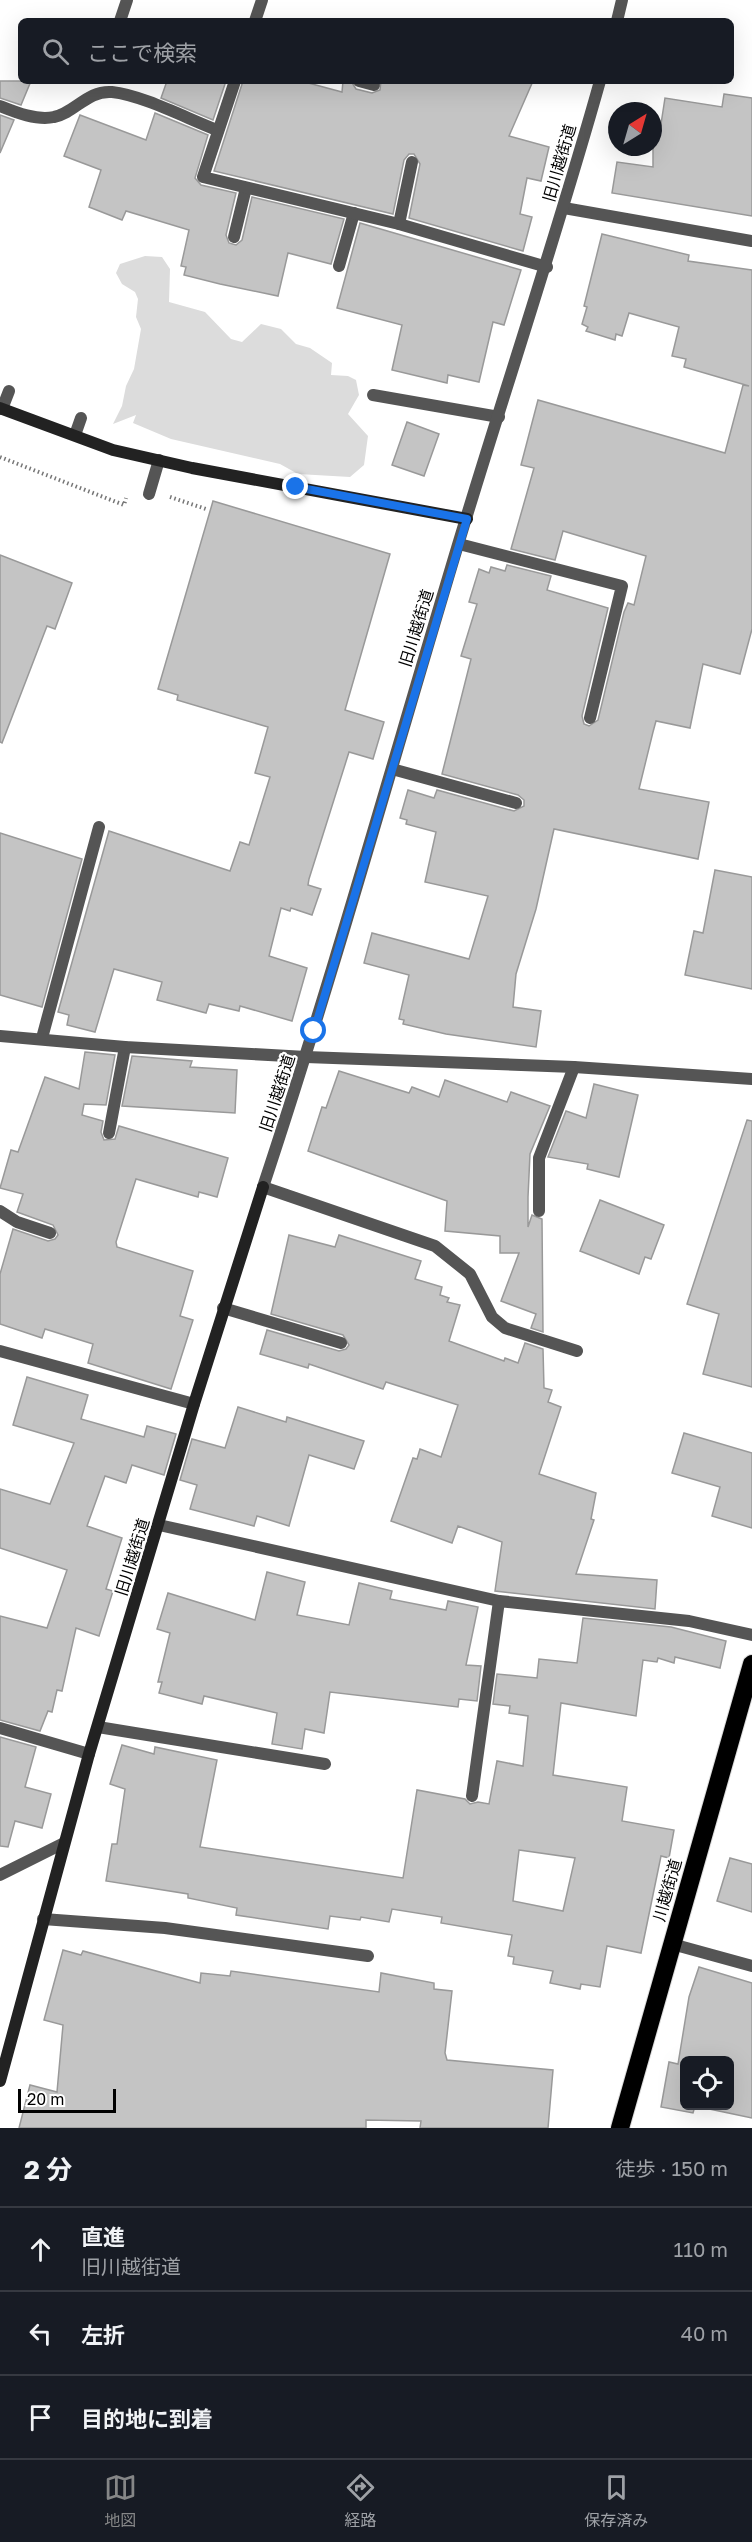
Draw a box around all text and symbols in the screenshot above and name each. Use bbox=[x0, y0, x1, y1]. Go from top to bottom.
search box bbox=[18, 18, 734, 84]
icon: search bbox=[39, 35, 72, 68]
text: ここで検索 bbox=[87, 39, 197, 66]
north arrow bbox=[608, 102, 662, 156]
street label: 旧川越街道 bbox=[538, 122, 580, 204]
route end bbox=[282, 473, 308, 499]
street label: 旧川越街道 bbox=[395, 587, 437, 669]
route start bbox=[300, 1017, 326, 1043]
street label: 旧川越街道 bbox=[255, 1052, 299, 1134]
street label: 旧川越街道 bbox=[111, 1516, 153, 1598]
street label: 川越街道 bbox=[649, 1856, 685, 1924]
map controls bbox=[680, 2056, 734, 2110]
button: locate bbox=[680, 2056, 734, 2110]
scale bar bbox=[18, 2086, 116, 2114]
text: 20 m bbox=[27, 2089, 64, 2109]
text: 2 分 bbox=[24, 2154, 72, 2185]
text: 徒歩 · 150 m bbox=[616, 2156, 728, 2180]
text: 直進 bbox=[81, 2223, 125, 2250]
icon: ahead bbox=[24, 2233, 57, 2266]
text: 110 m bbox=[674, 2237, 728, 2261]
text: 旧川越街道 bbox=[81, 2254, 181, 2278]
icon: left bbox=[24, 2317, 57, 2350]
text: 左折 bbox=[81, 2321, 125, 2348]
text: 40 m bbox=[681, 2321, 728, 2345]
icon: arrive bbox=[24, 2401, 57, 2434]
text: 目的地に到着 bbox=[81, 2405, 213, 2432]
tab: 地図 bbox=[104, 2471, 137, 2531]
tab: 経路 bbox=[344, 2471, 377, 2531]
tab: 保存済み bbox=[584, 2471, 648, 2531]

